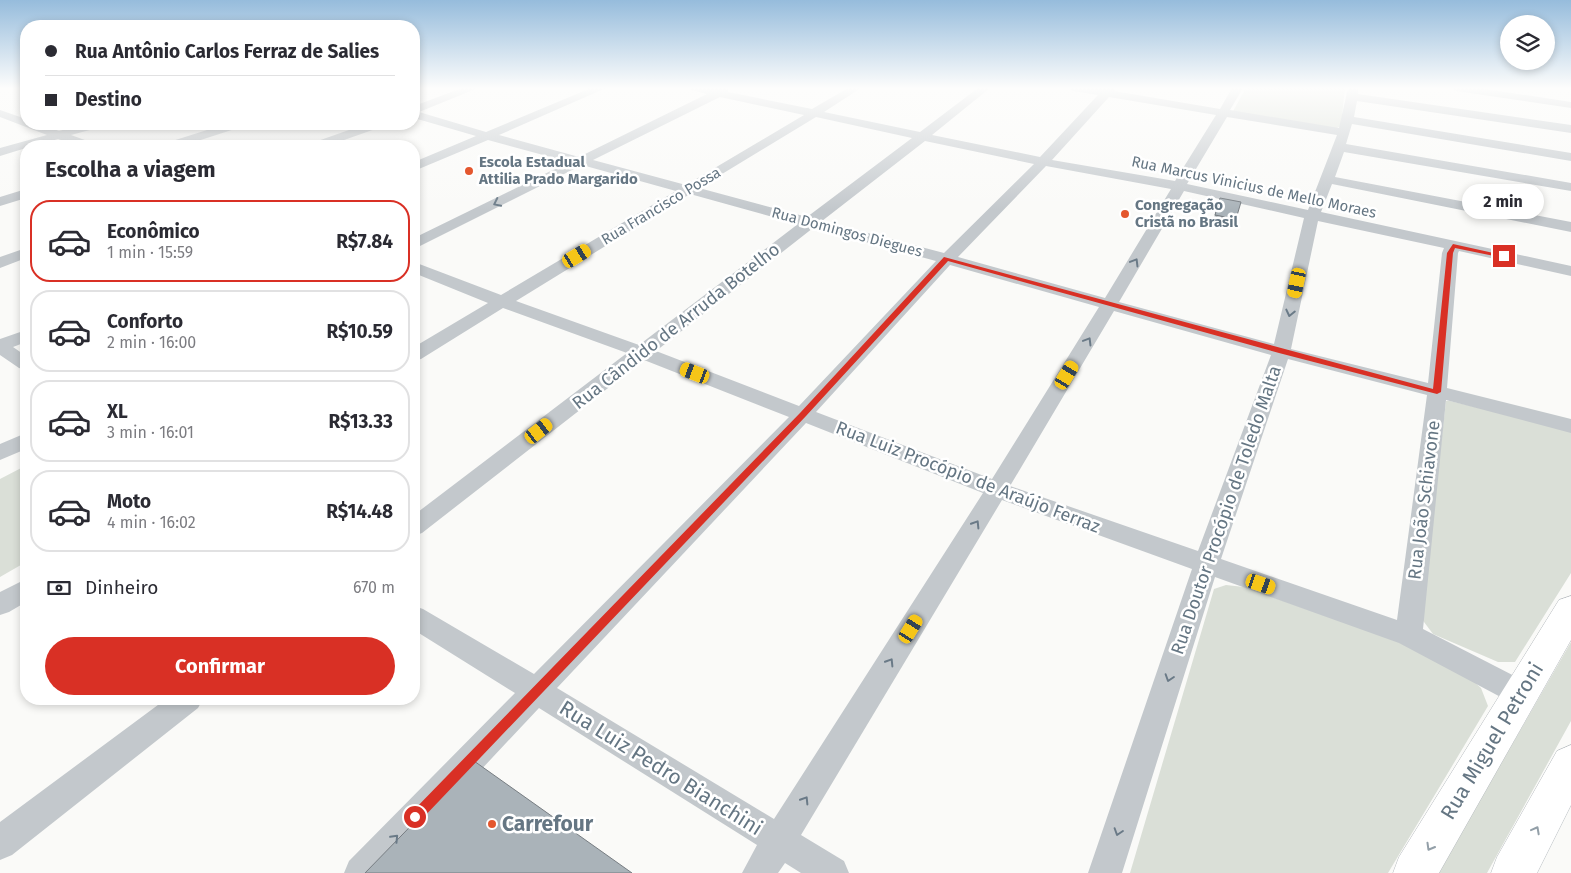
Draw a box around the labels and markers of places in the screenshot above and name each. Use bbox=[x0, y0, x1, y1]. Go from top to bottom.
place label: Escola Estadual Attilia Prado Margarido bbox=[478, 153, 638, 188]
marker: Escola Estadual Attilia Prado Margarido bbox=[463, 165, 475, 177]
place label: Congregação Cristã no Brasil bbox=[1135, 196, 1239, 231]
marker: Congregação Cristã no Brasil bbox=[1119, 208, 1131, 220]
place label: Carrefour bbox=[502, 811, 594, 837]
marker: Carrefour bbox=[486, 818, 498, 830]

